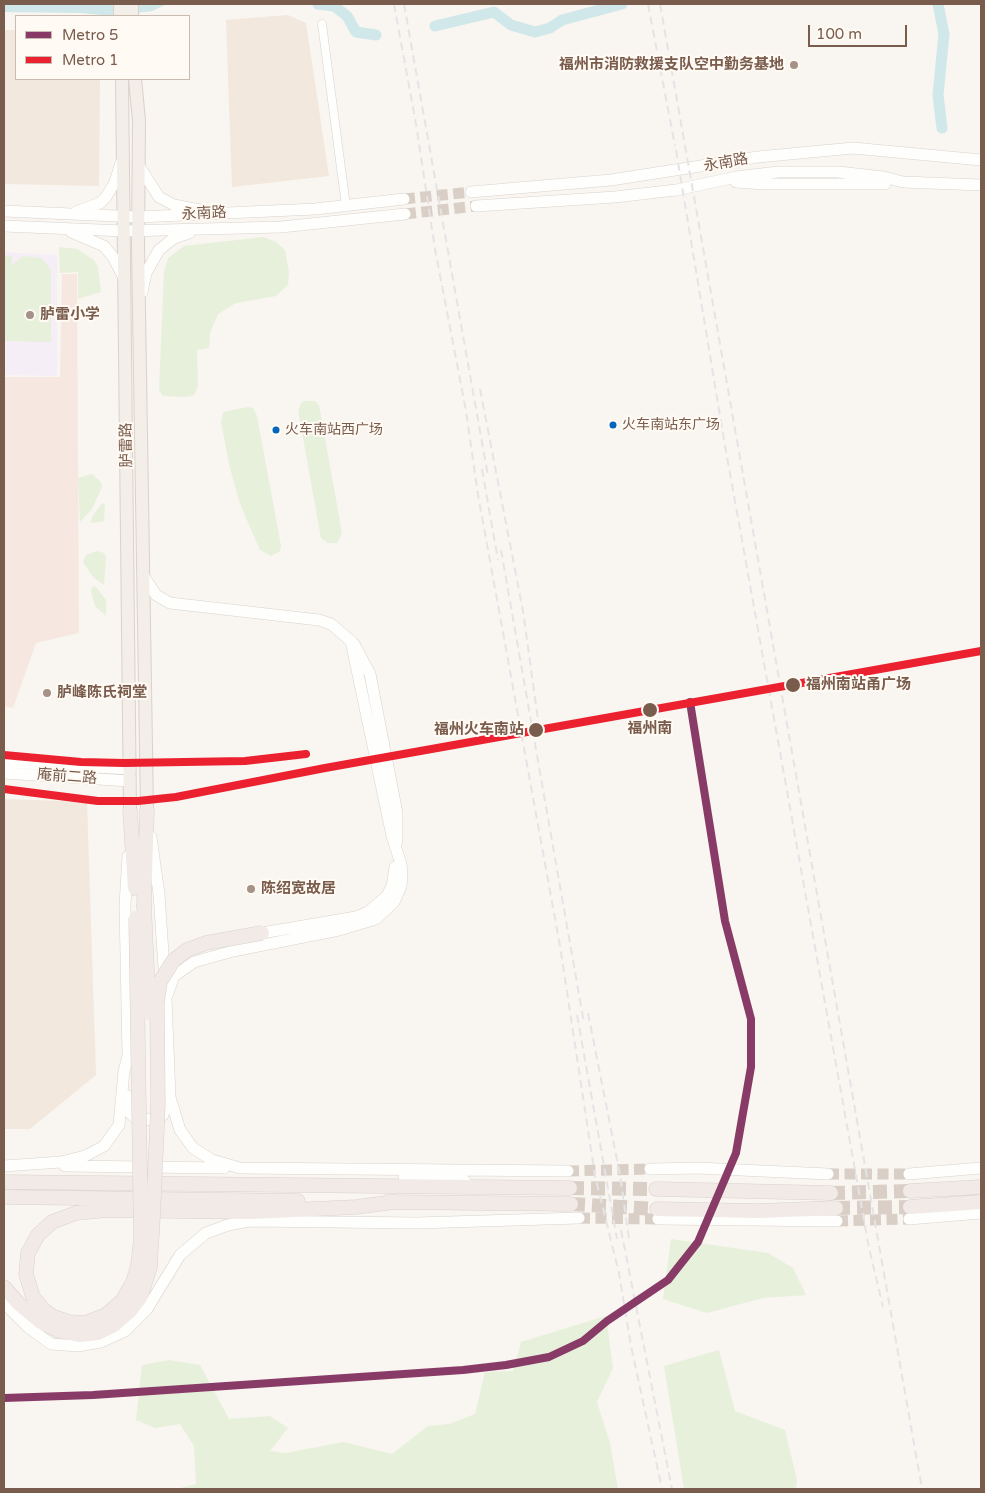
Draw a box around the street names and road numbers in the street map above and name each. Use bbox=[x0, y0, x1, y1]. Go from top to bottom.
street label: 永南路 bbox=[702, 150, 750, 176]
street label: 永南路 bbox=[181, 204, 227, 224]
street label: 胪雷路 bbox=[118, 422, 136, 468]
street label: 庵前二路 bbox=[36, 766, 98, 788]

